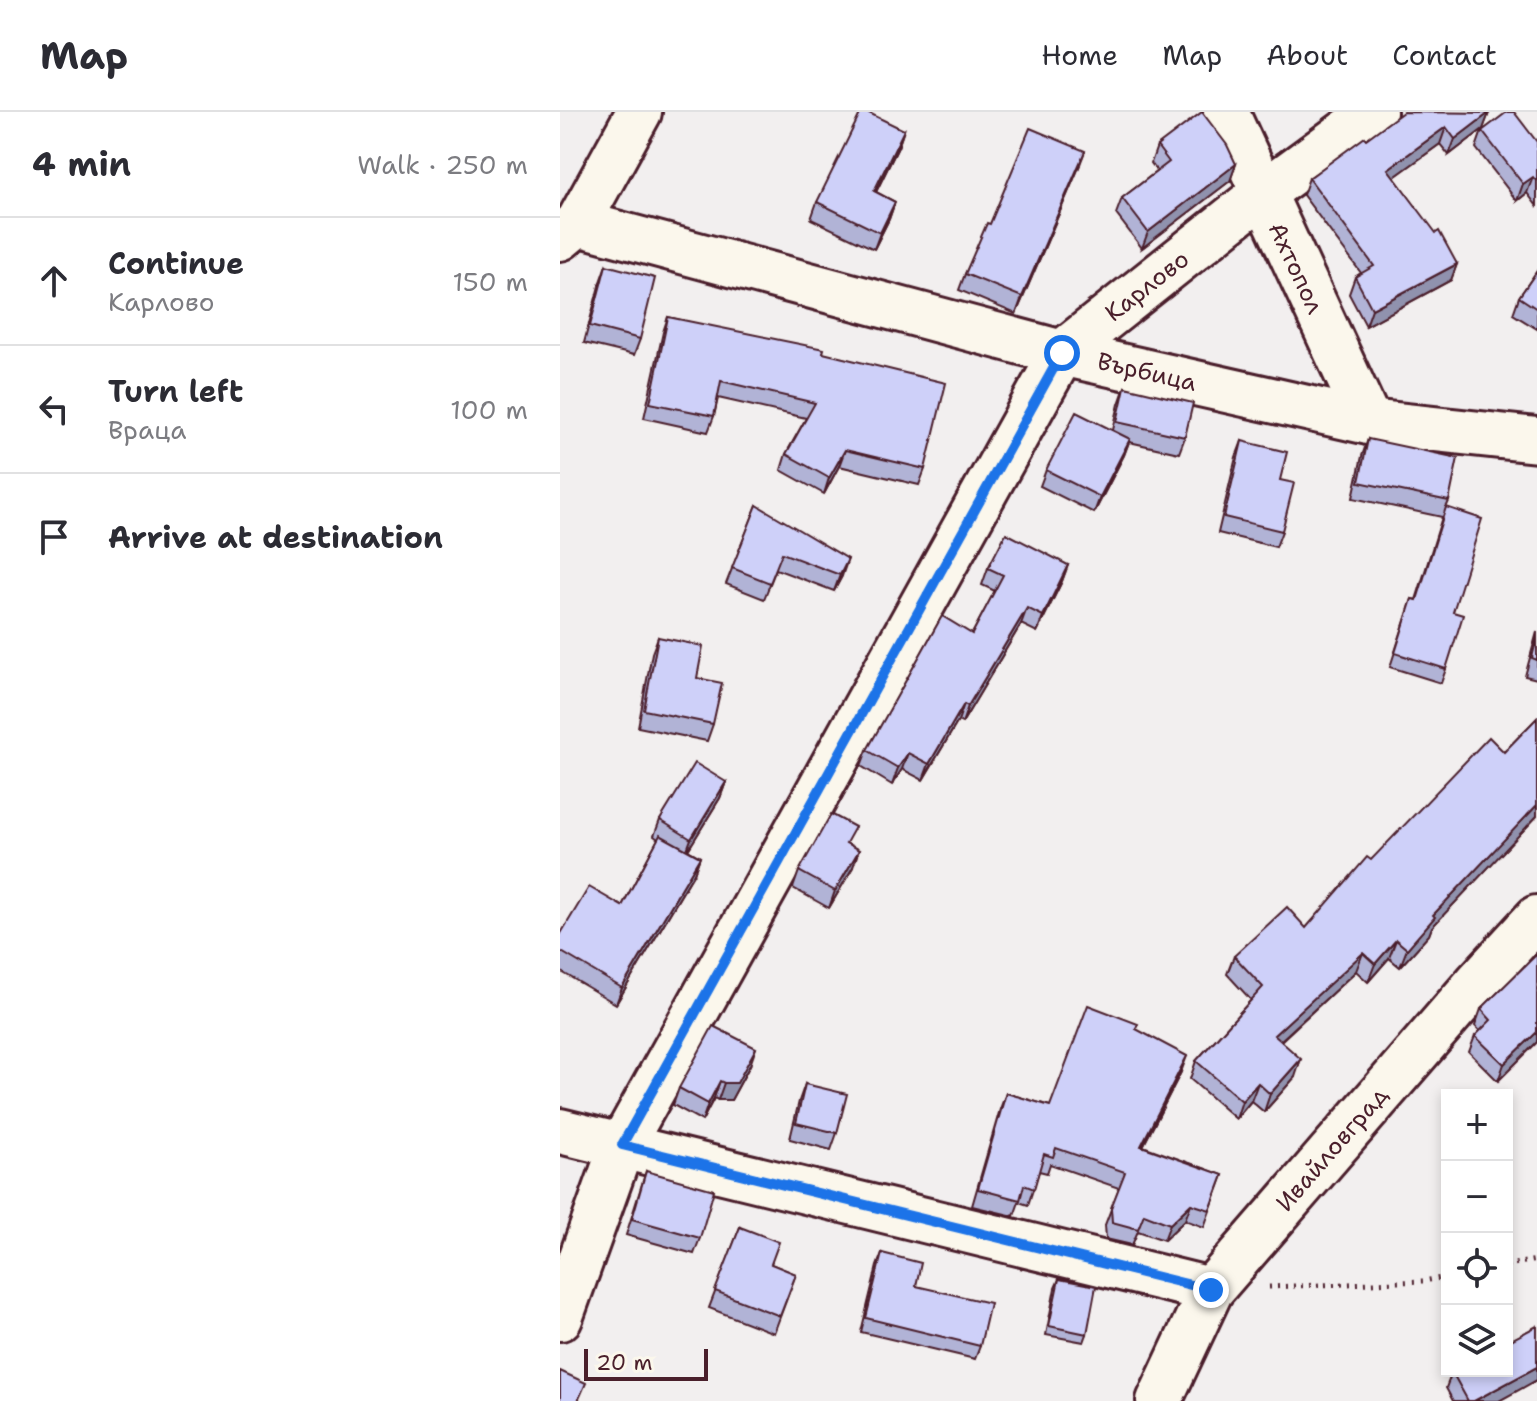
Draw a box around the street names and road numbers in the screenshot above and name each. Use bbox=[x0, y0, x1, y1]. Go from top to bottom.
street label: Ахтопол bbox=[1261, 217, 1331, 319]
street label: Карлово bbox=[1098, 243, 1196, 329]
street label: Върбица bbox=[1094, 345, 1200, 399]
street label: Ивайловград bbox=[1269, 1080, 1395, 1218]

